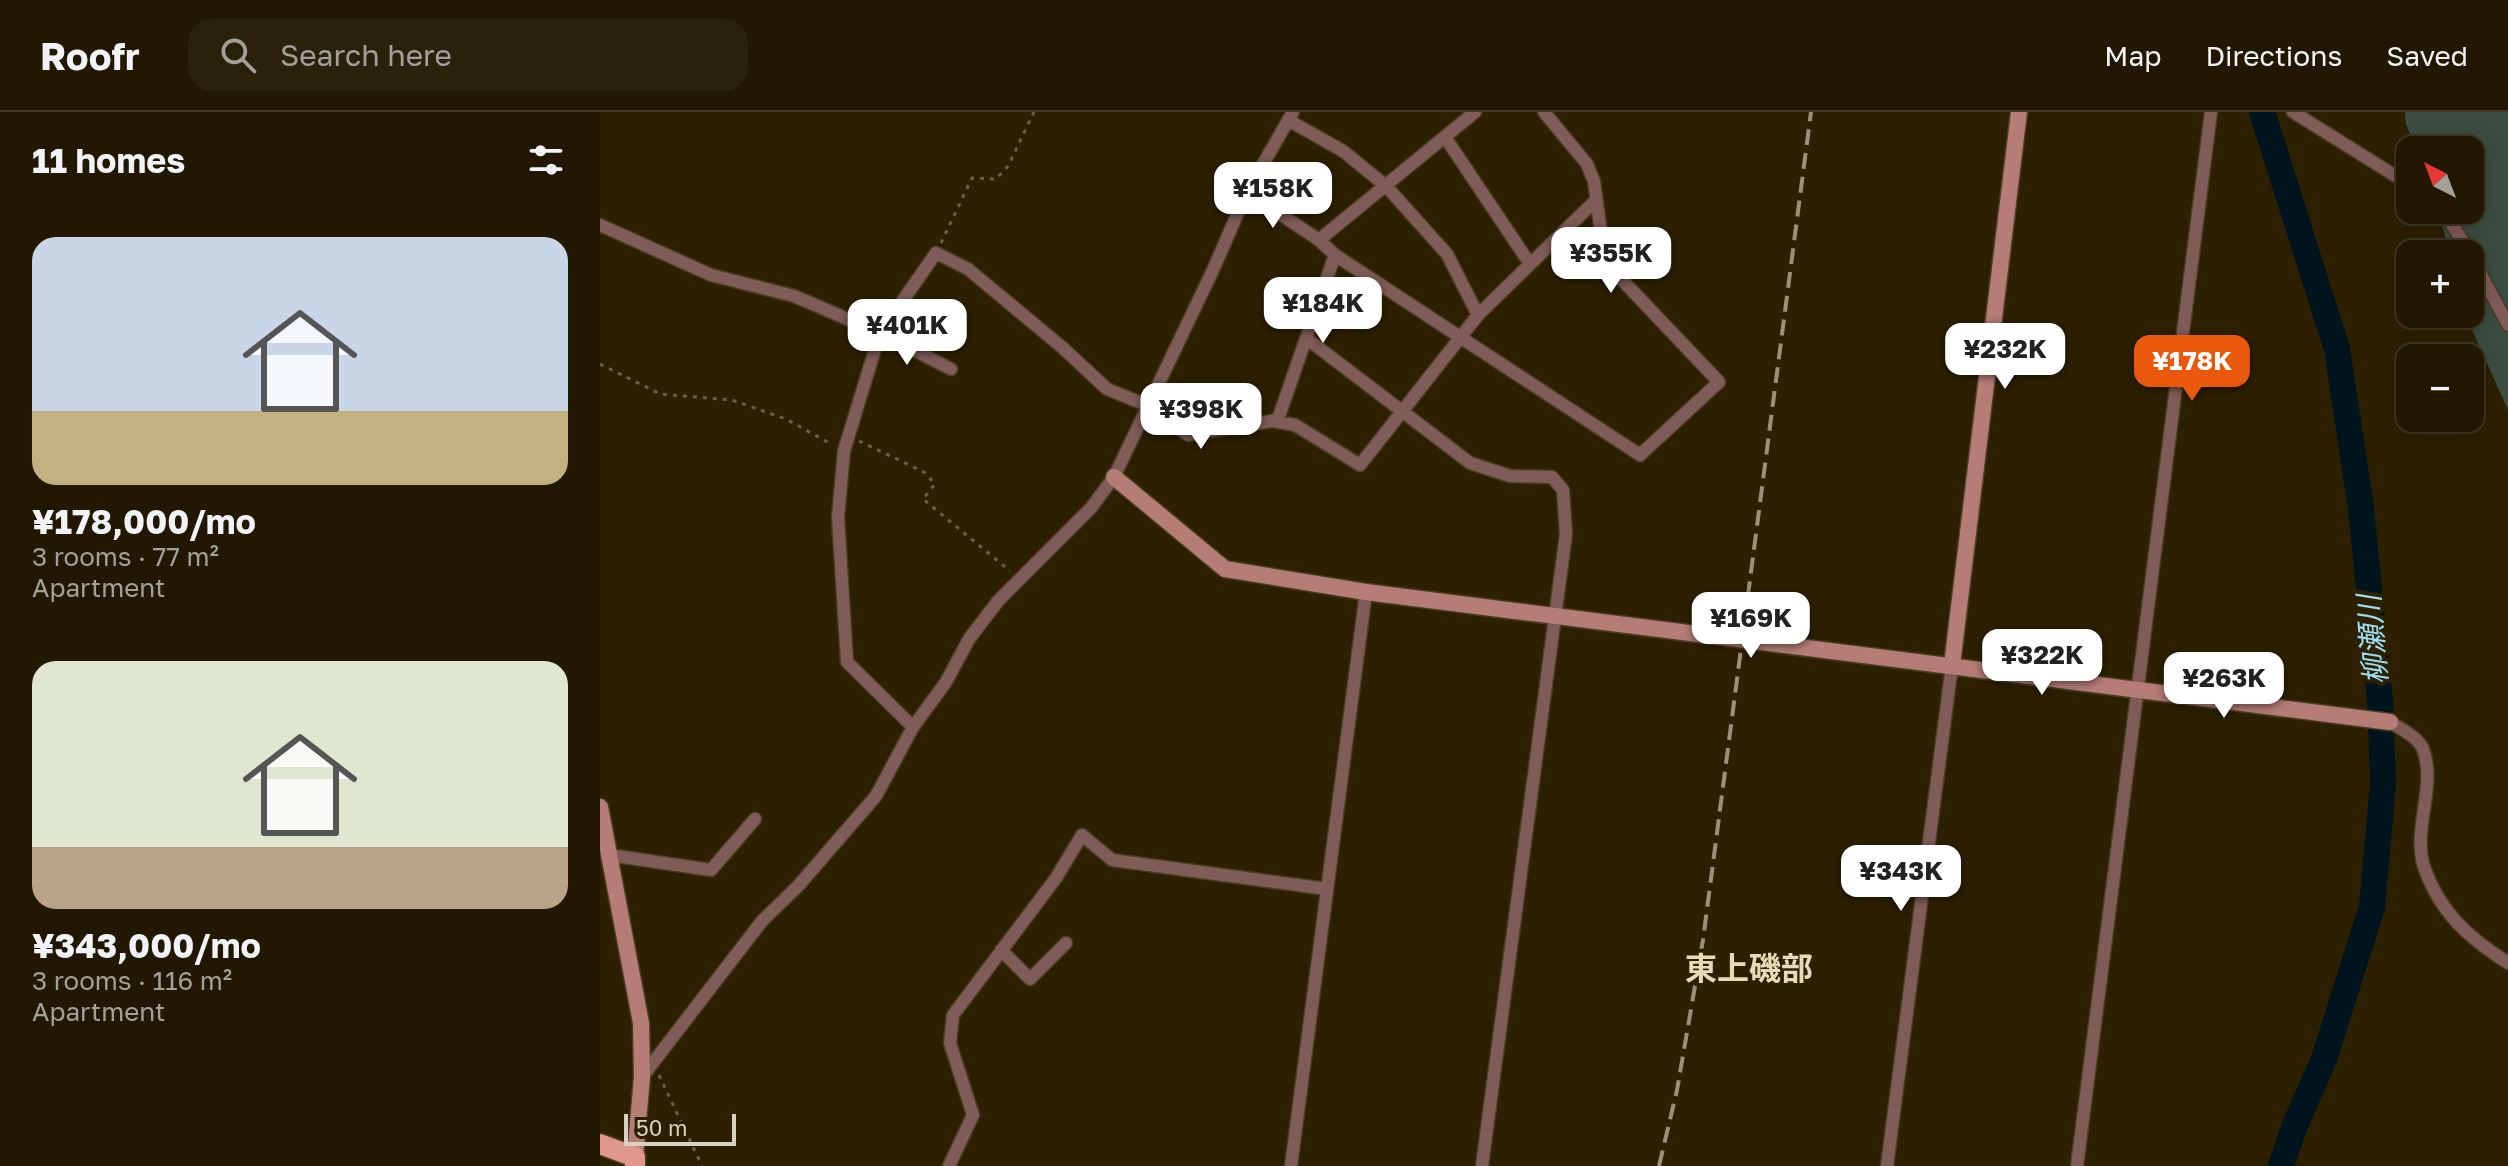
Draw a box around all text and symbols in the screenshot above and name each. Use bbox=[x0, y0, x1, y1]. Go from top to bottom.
search box bbox=[188, 19, 748, 91]
text: Roofr bbox=[40, 33, 140, 78]
icon: search bbox=[216, 33, 260, 77]
text: Search here bbox=[280, 37, 452, 73]
text: Map bbox=[2104, 39, 2161, 72]
text: Directions bbox=[2205, 39, 2342, 72]
text: Saved bbox=[2386, 39, 2468, 72]
north arrow bbox=[2396, 136, 2484, 224]
map controls bbox=[2396, 136, 2484, 432]
icon: filters bbox=[524, 138, 568, 182]
text: 11 homes bbox=[32, 140, 185, 180]
pin: ¥158K bbox=[1217, 162, 1329, 230]
text: ¥158K bbox=[1232, 172, 1314, 203]
pin: ¥355K bbox=[1555, 227, 1667, 295]
text: ¥355K bbox=[1569, 237, 1653, 268]
button: + bbox=[2396, 240, 2484, 328]
pin: ¥184K bbox=[1267, 277, 1379, 345]
text: ¥184K bbox=[1282, 287, 1364, 318]
icon: home bbox=[228, 289, 372, 433]
pin: ¥401K bbox=[851, 299, 963, 367]
text: ¥401K bbox=[866, 309, 948, 340]
pin: ¥232K bbox=[1949, 323, 2061, 391]
text: ¥232K bbox=[1963, 333, 2047, 364]
pin: ¥178K bbox=[2136, 335, 2248, 403]
button: − bbox=[2396, 344, 2484, 432]
text: ¥178K bbox=[2152, 345, 2232, 376]
pin: ¥398K bbox=[1145, 383, 1257, 451]
text: ¥398K bbox=[1158, 393, 1244, 424]
text: ¥178,000/mo bbox=[32, 501, 256, 541]
text: 3 rooms · 77 m² bbox=[32, 541, 219, 572]
text: Apartment bbox=[32, 572, 165, 603]
water label: 柳瀬川 bbox=[2350, 591, 2394, 686]
pin: ¥169K bbox=[1695, 592, 1807, 660]
text: ¥169K bbox=[1710, 602, 1792, 633]
pin: ¥322K bbox=[1986, 629, 2098, 697]
text: ¥322K bbox=[2000, 639, 2084, 670]
pin: ¥263K bbox=[2168, 652, 2280, 720]
text: ¥263K bbox=[2182, 662, 2266, 693]
icon: home bbox=[228, 713, 372, 857]
pin: ¥343K bbox=[1845, 845, 1957, 913]
text: ¥343K bbox=[1859, 855, 1943, 886]
text: ¥343,000/mo bbox=[32, 925, 261, 965]
district label: 東上磯部 bbox=[1685, 949, 1813, 987]
text: 3 rooms · 116 m² bbox=[32, 965, 232, 996]
text: Apartment bbox=[32, 996, 165, 1027]
scale bar bbox=[624, 1110, 736, 1146]
text: 50 m bbox=[636, 1114, 687, 1141]

